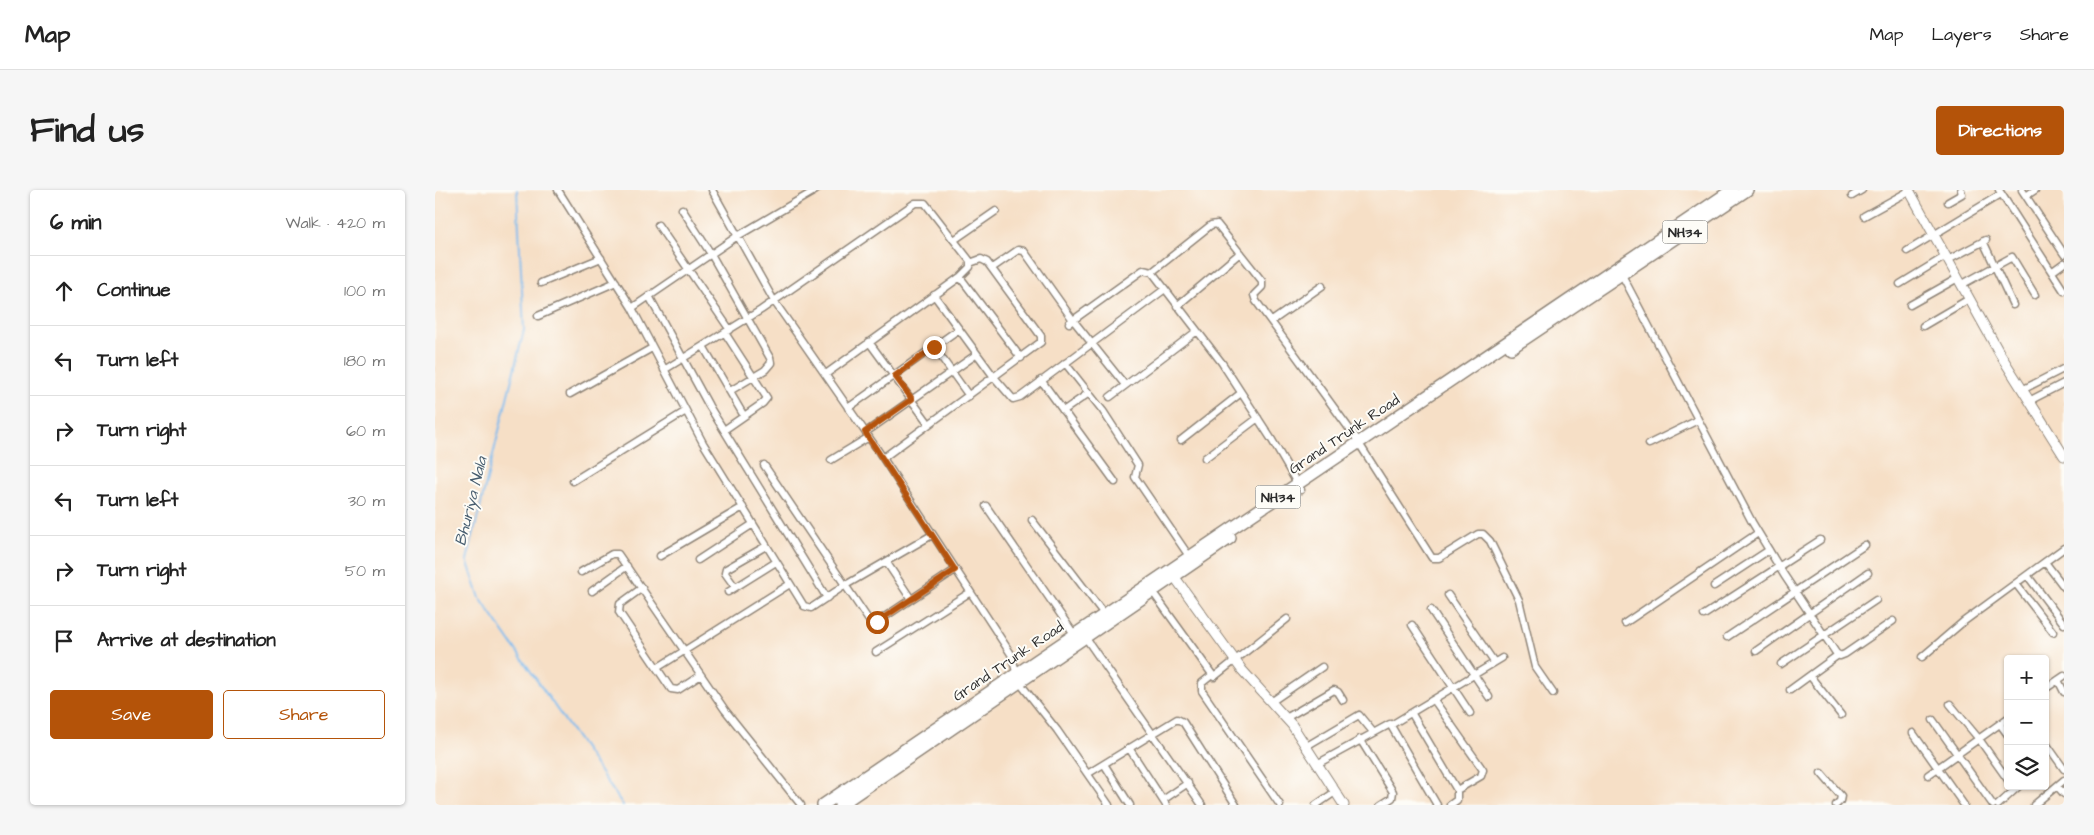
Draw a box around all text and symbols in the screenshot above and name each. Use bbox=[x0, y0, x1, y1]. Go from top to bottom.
text: Map bbox=[25, 18, 70, 52]
text: Map bbox=[1869, 22, 1903, 47]
text: Layers bbox=[1931, 22, 1992, 47]
text: Share bbox=[2020, 22, 2069, 47]
text: Find us bbox=[30, 106, 144, 155]
button: Directions bbox=[1936, 106, 2064, 155]
text: 6 min bbox=[50, 208, 102, 237]
text: Walk · 420 m bbox=[285, 212, 385, 234]
road number: NH34 bbox=[1663, 221, 1707, 244]
icon: ahead bbox=[50, 277, 78, 305]
text: Continue bbox=[97, 277, 171, 304]
text: 100 m bbox=[344, 280, 385, 302]
route end bbox=[923, 336, 946, 359]
icon: left bbox=[50, 347, 78, 375]
text: Turn left bbox=[97, 347, 178, 374]
text: 180 m bbox=[344, 350, 385, 372]
street label: Grand Trunk Road bbox=[1285, 389, 1404, 479]
icon: right bbox=[50, 417, 78, 445]
text: Turn right bbox=[97, 417, 186, 444]
text: 60 m bbox=[346, 420, 385, 442]
water label: Bhuriya Nala bbox=[449, 454, 494, 548]
road number: NH34 bbox=[1255, 486, 1301, 508]
icon: left bbox=[50, 487, 78, 515]
text: Turn left bbox=[97, 487, 178, 514]
text: 30 m bbox=[348, 490, 385, 512]
icon: right bbox=[50, 557, 78, 585]
text: Turn right bbox=[97, 557, 186, 584]
text: 50 m bbox=[345, 560, 385, 582]
route start bbox=[866, 611, 889, 634]
street label: Grand Trunk Road bbox=[949, 616, 1068, 706]
icon: arrive bbox=[50, 627, 78, 655]
text: Arrive at destination bbox=[97, 627, 276, 654]
map controls bbox=[2004, 655, 2049, 790]
button: + bbox=[2004, 655, 2049, 700]
button: Save bbox=[50, 690, 213, 739]
button: Share bbox=[223, 690, 385, 739]
button: − bbox=[2004, 700, 2049, 745]
button: layers bbox=[2004, 745, 2049, 790]

